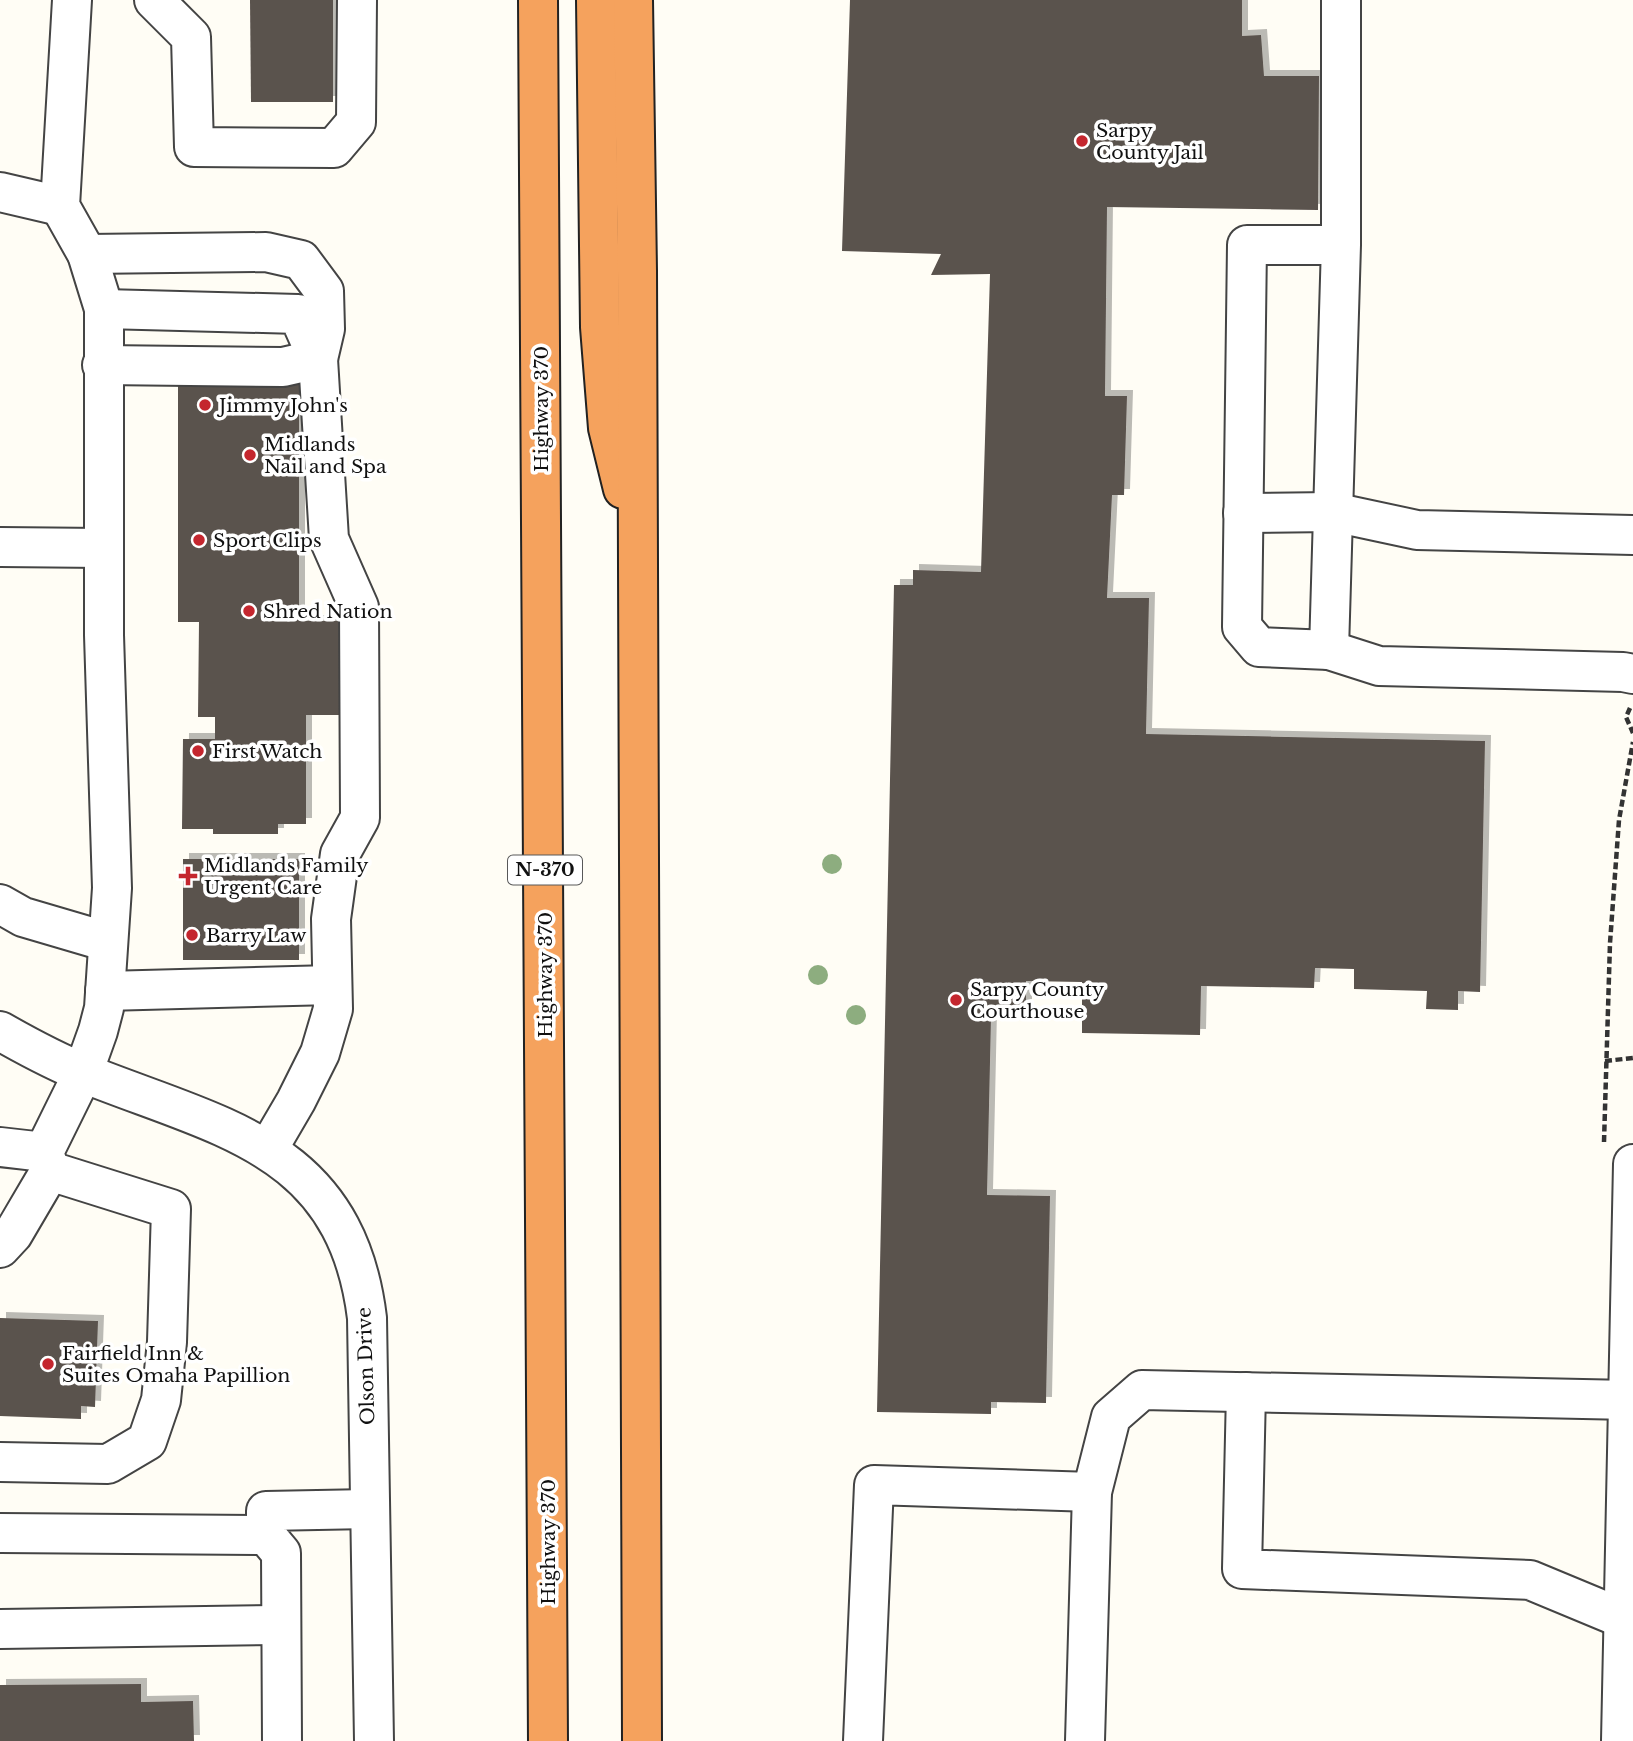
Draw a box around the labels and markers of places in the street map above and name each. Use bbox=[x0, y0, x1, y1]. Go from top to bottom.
place label: Sarpy County Jail bbox=[1096, 119, 1204, 164]
marker: Sarpy County Jail bbox=[1074, 133, 1090, 149]
place label: Jimmy John's bbox=[216, 394, 348, 417]
marker: Jimmy John's bbox=[197, 397, 213, 413]
place label: Midlands Nail and Spa bbox=[264, 433, 387, 478]
marker: Midlands Nail and Spa bbox=[242, 447, 258, 463]
place label: Sport Clips bbox=[213, 529, 322, 552]
marker: Sport Clips bbox=[191, 532, 207, 548]
place label: Shred Nation bbox=[263, 600, 393, 623]
marker: Shred Nation bbox=[241, 603, 257, 619]
place label: First Watch bbox=[212, 740, 322, 763]
marker: First Watch bbox=[190, 743, 206, 759]
place label: Midlands Family Urgent Care bbox=[204, 854, 368, 899]
marker: Midlands Family Urgent Care bbox=[178, 866, 198, 886]
place label: Barry Law bbox=[206, 924, 306, 947]
marker: Barry Law bbox=[184, 927, 200, 943]
place label: Sarpy County Courthouse bbox=[970, 978, 1104, 1023]
marker: Sarpy County Courthouse bbox=[948, 992, 964, 1008]
place label: Fairfield Inn & Suites Omaha Papillion bbox=[62, 1342, 290, 1387]
marker: Fairfield Inn & Suites Omaha Papillion bbox=[40, 1356, 56, 1372]

